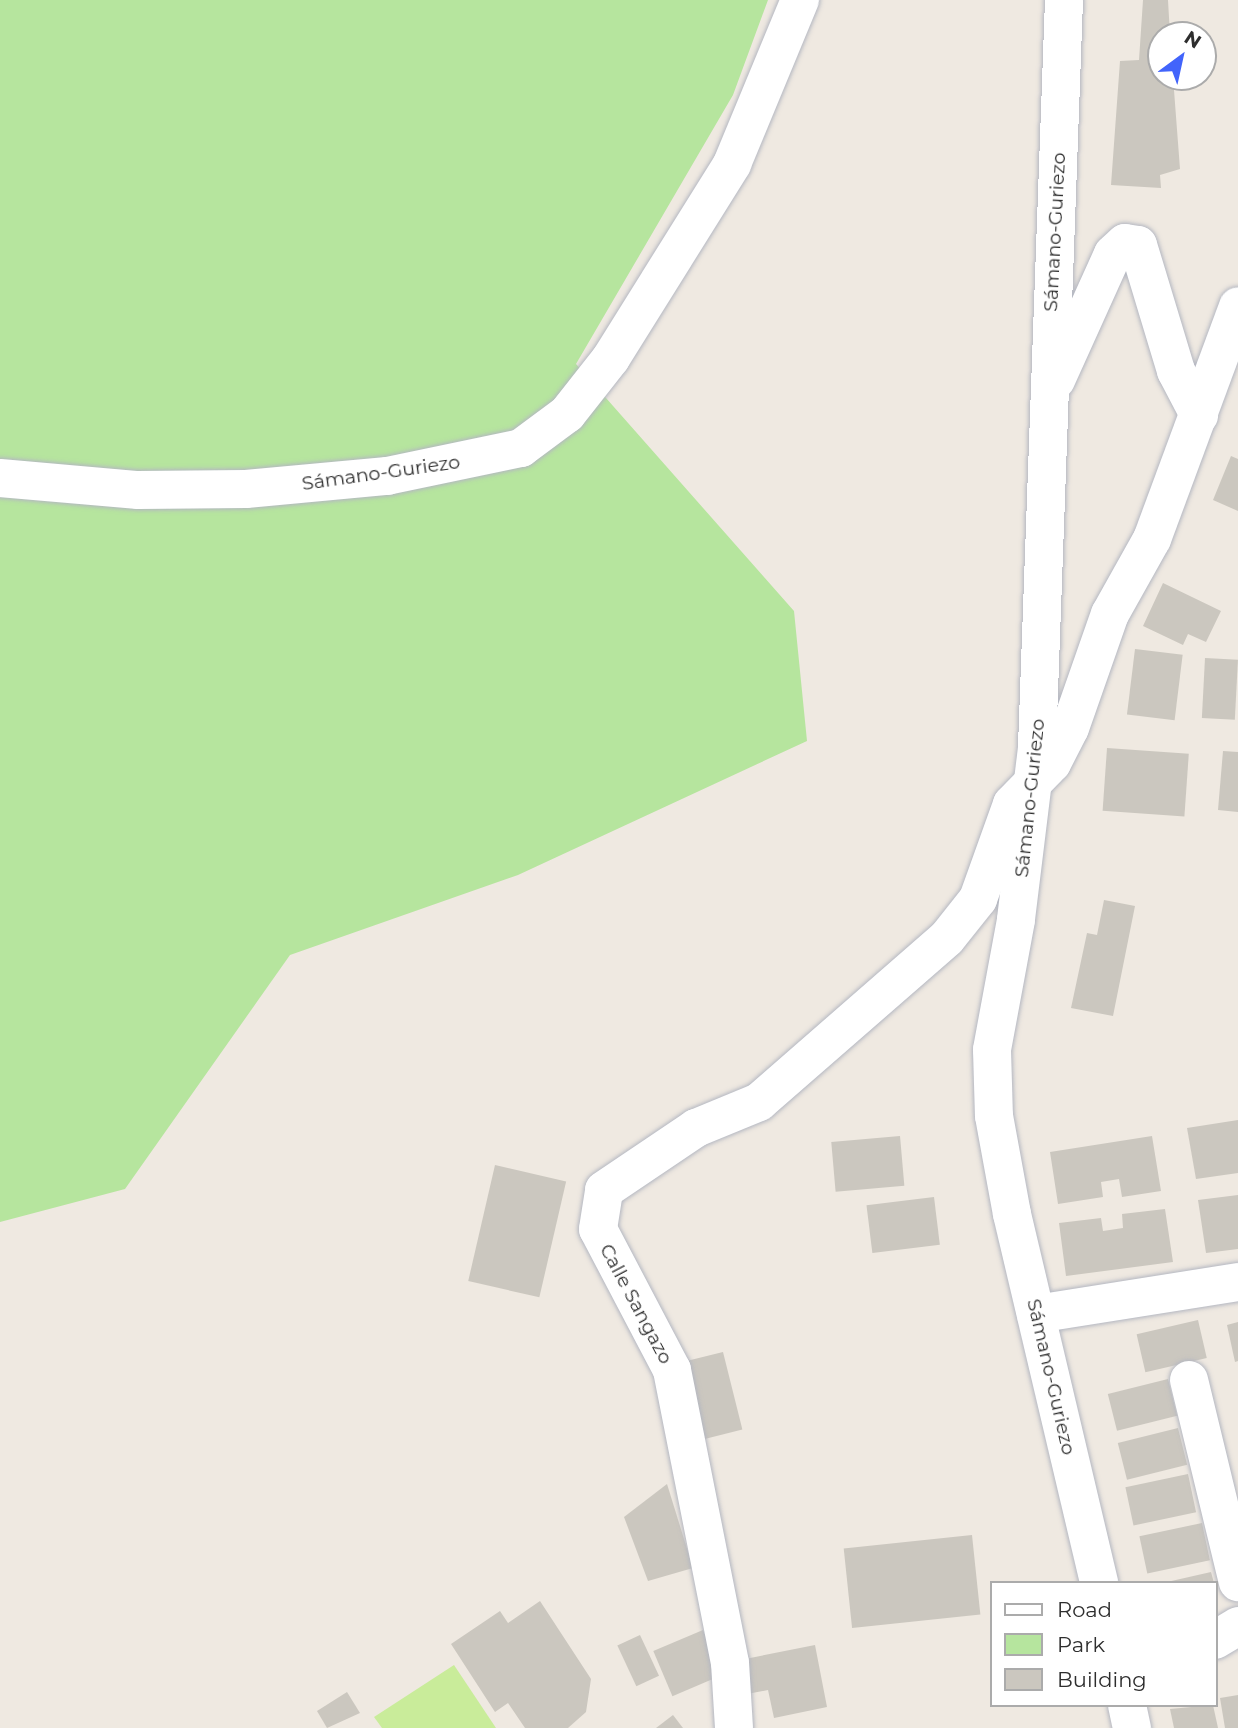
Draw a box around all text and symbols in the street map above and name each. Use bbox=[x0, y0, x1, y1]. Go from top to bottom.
north arrow bbox=[1147, 21, 1217, 91]
text: N bbox=[1180, 26, 1205, 53]
street label: Sámano-Guriezo bbox=[1039, 152, 1071, 312]
street label: Sámano-Guriezo bbox=[300, 451, 462, 495]
street label: Sámano-Guriezo bbox=[1010, 718, 1050, 878]
street label: Calle Sangazo bbox=[595, 1240, 677, 1368]
street label: Sámano-Guriezo bbox=[1022, 1297, 1080, 1457]
legend bbox=[990, 1581, 1217, 1707]
text: Road bbox=[1057, 1597, 1112, 1622]
text: Park bbox=[1057, 1632, 1105, 1657]
text: Building bbox=[1057, 1667, 1147, 1692]

